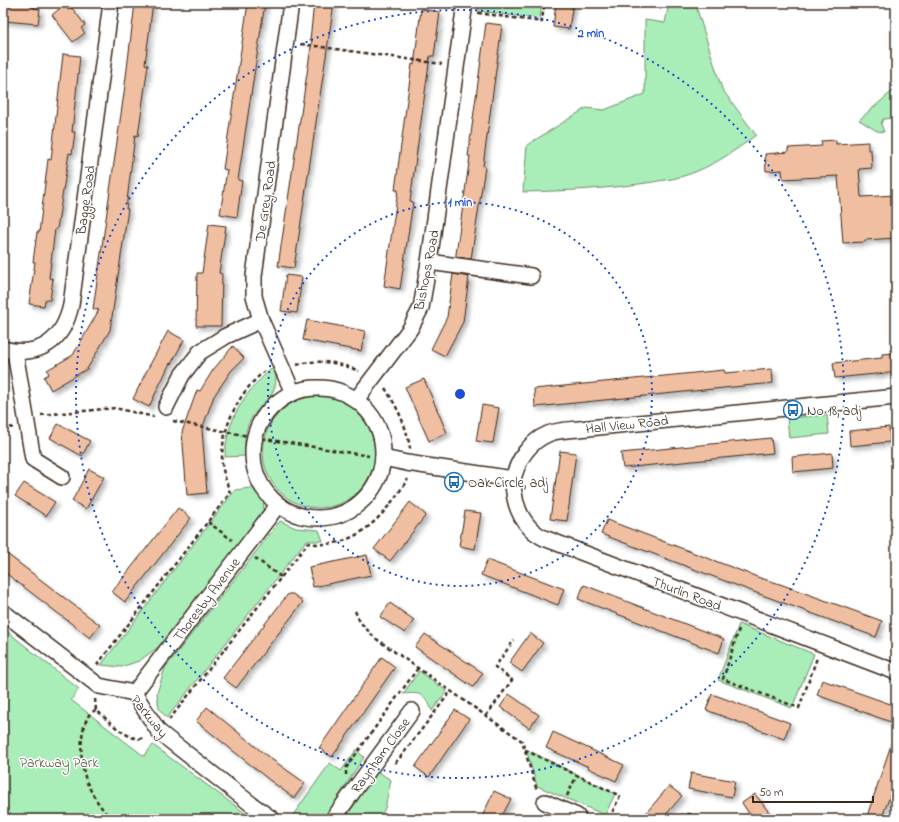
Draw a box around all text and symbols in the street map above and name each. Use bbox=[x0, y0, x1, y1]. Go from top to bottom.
text: 2 min bbox=[577, 25, 604, 43]
street label: De Grey Road bbox=[250, 159, 284, 244]
street label: Bagge Road bbox=[71, 164, 103, 237]
text: 1 min bbox=[448, 194, 472, 212]
street label: Bishops Road bbox=[409, 228, 446, 313]
centre of rings bbox=[453, 387, 467, 401]
bus stop icon: No 18, adj bbox=[782, 399, 804, 421]
place label: No 18, adj bbox=[807, 401, 862, 422]
street label: Hall View Road bbox=[585, 411, 670, 440]
bus stop icon: Oak Circle, adj bbox=[443, 471, 465, 493]
place label: Oak Circle, adj bbox=[468, 473, 549, 494]
street label: Thoresby Avenue bbox=[169, 553, 247, 647]
street label: Thurlin Road bbox=[649, 572, 724, 617]
street label: Parkway bbox=[124, 691, 173, 744]
street label: Raynham Close bbox=[346, 713, 417, 799]
park label: Parkway Park bbox=[20, 753, 99, 775]
scale bar bbox=[753, 778, 873, 804]
text: 50 m bbox=[759, 784, 783, 802]

